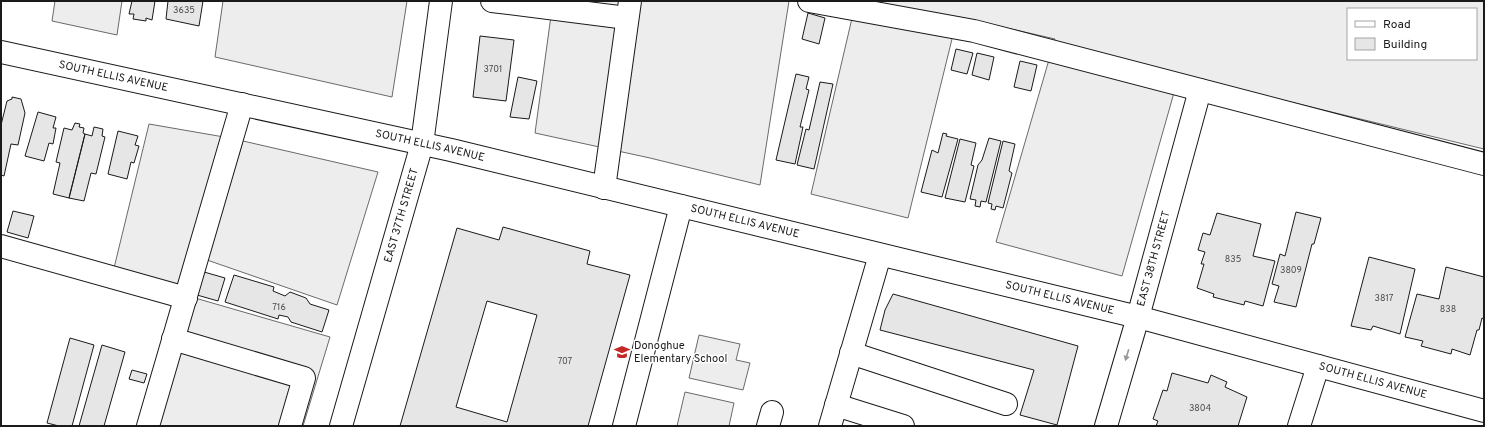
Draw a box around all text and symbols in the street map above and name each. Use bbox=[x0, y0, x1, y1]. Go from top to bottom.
house number: 3635 bbox=[173, 5, 195, 16]
legend bbox=[1347, 8, 1477, 60]
text: Road bbox=[1383, 17, 1411, 33]
text: Building bbox=[1383, 37, 1427, 53]
street label: SOUTH ELLIS AVENUE bbox=[57, 58, 169, 95]
house number: 3701 bbox=[484, 64, 502, 75]
street label: SOUTH ELLIS AVENUE bbox=[374, 127, 486, 165]
street label: EAST 37TH STREET bbox=[381, 167, 422, 264]
street label: SOUTH ELLIS AVENUE bbox=[689, 201, 801, 241]
street label: EAST 38TH STREET bbox=[1134, 210, 1174, 308]
house number: 835 bbox=[1225, 254, 1241, 265]
house number: 3809 bbox=[1280, 265, 1302, 276]
street label: SOUTH ELLIS AVENUE bbox=[1004, 278, 1116, 318]
house number: 3817 bbox=[1375, 293, 1394, 304]
house number: 716 bbox=[272, 302, 286, 313]
house number: 838 bbox=[1440, 304, 1456, 315]
place label: Donoghue Elementary School bbox=[634, 339, 727, 366]
school or university icon: Donoghue Elementary School bbox=[613, 343, 631, 361]
one-way arrow bbox=[1124, 349, 1130, 361]
house number: 707 bbox=[558, 356, 573, 367]
street label: SOUTH ELLIS AVENUE bbox=[1317, 359, 1429, 402]
house number: 3804 bbox=[1189, 403, 1212, 414]

